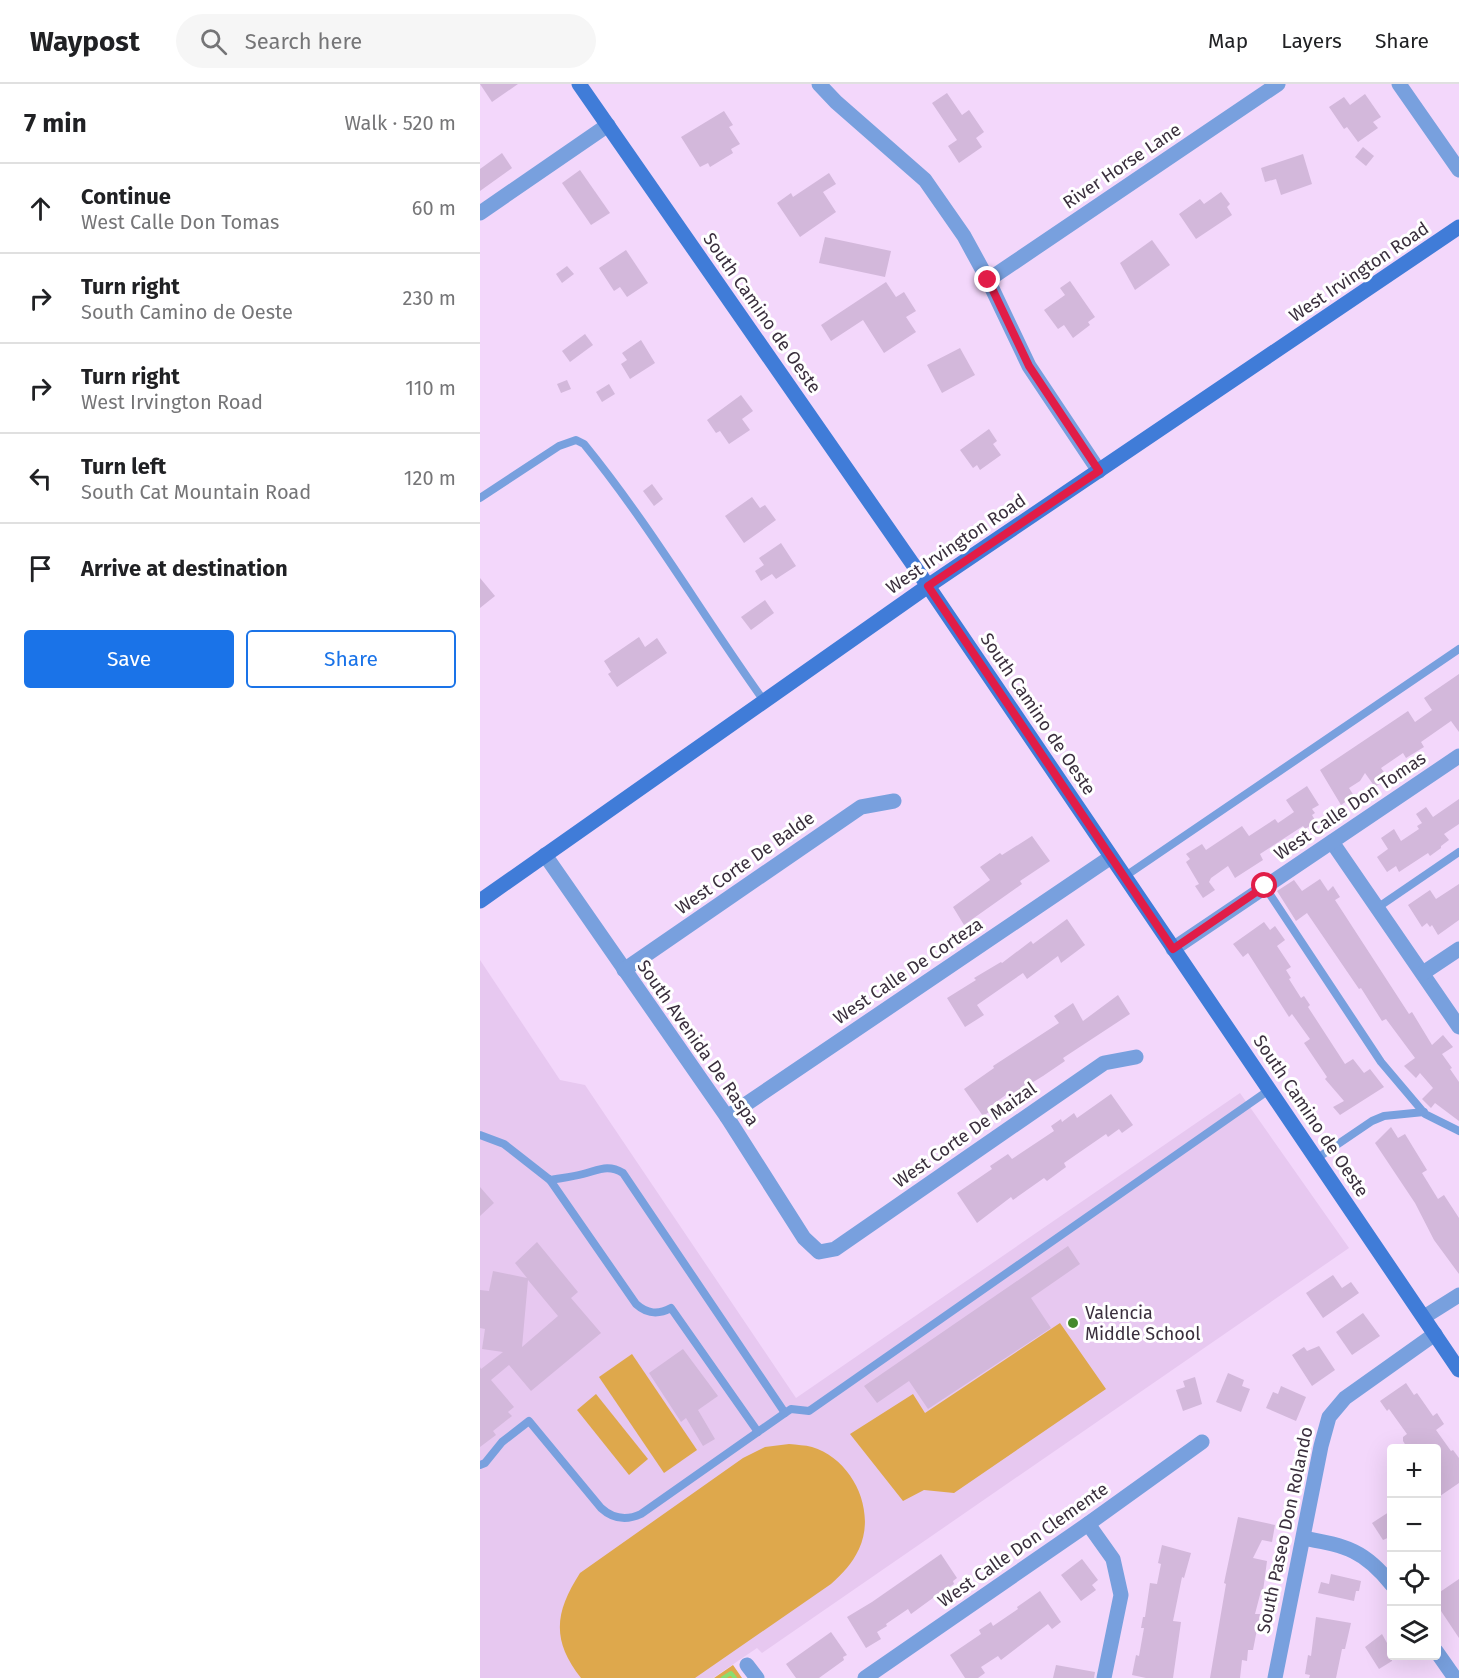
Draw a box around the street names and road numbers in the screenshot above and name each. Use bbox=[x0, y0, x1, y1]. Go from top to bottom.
street label: River Horse Lane bbox=[1059, 118, 1185, 214]
street label: West Irvington Road bbox=[1285, 217, 1433, 327]
street label: South Camino de Oeste bbox=[698, 229, 826, 397]
street label: West Irvington Road bbox=[882, 489, 1030, 599]
street label: South Camino de Oeste bbox=[976, 629, 1100, 799]
street label: West Calle Don Tomas bbox=[1270, 747, 1430, 865]
street label: West Corte De Balde bbox=[671, 807, 819, 919]
street label: West Calle De Corteza bbox=[829, 913, 987, 1029]
street label: South Avenida De Raspa bbox=[632, 956, 764, 1130]
street label: South Camino de Oeste bbox=[1249, 1031, 1373, 1201]
street label: West Corte De Maizal bbox=[889, 1077, 1041, 1193]
street label: South Paseo Don Rolando bbox=[1252, 1425, 1318, 1635]
street label: West Calle Don Clemente bbox=[934, 1478, 1112, 1612]

